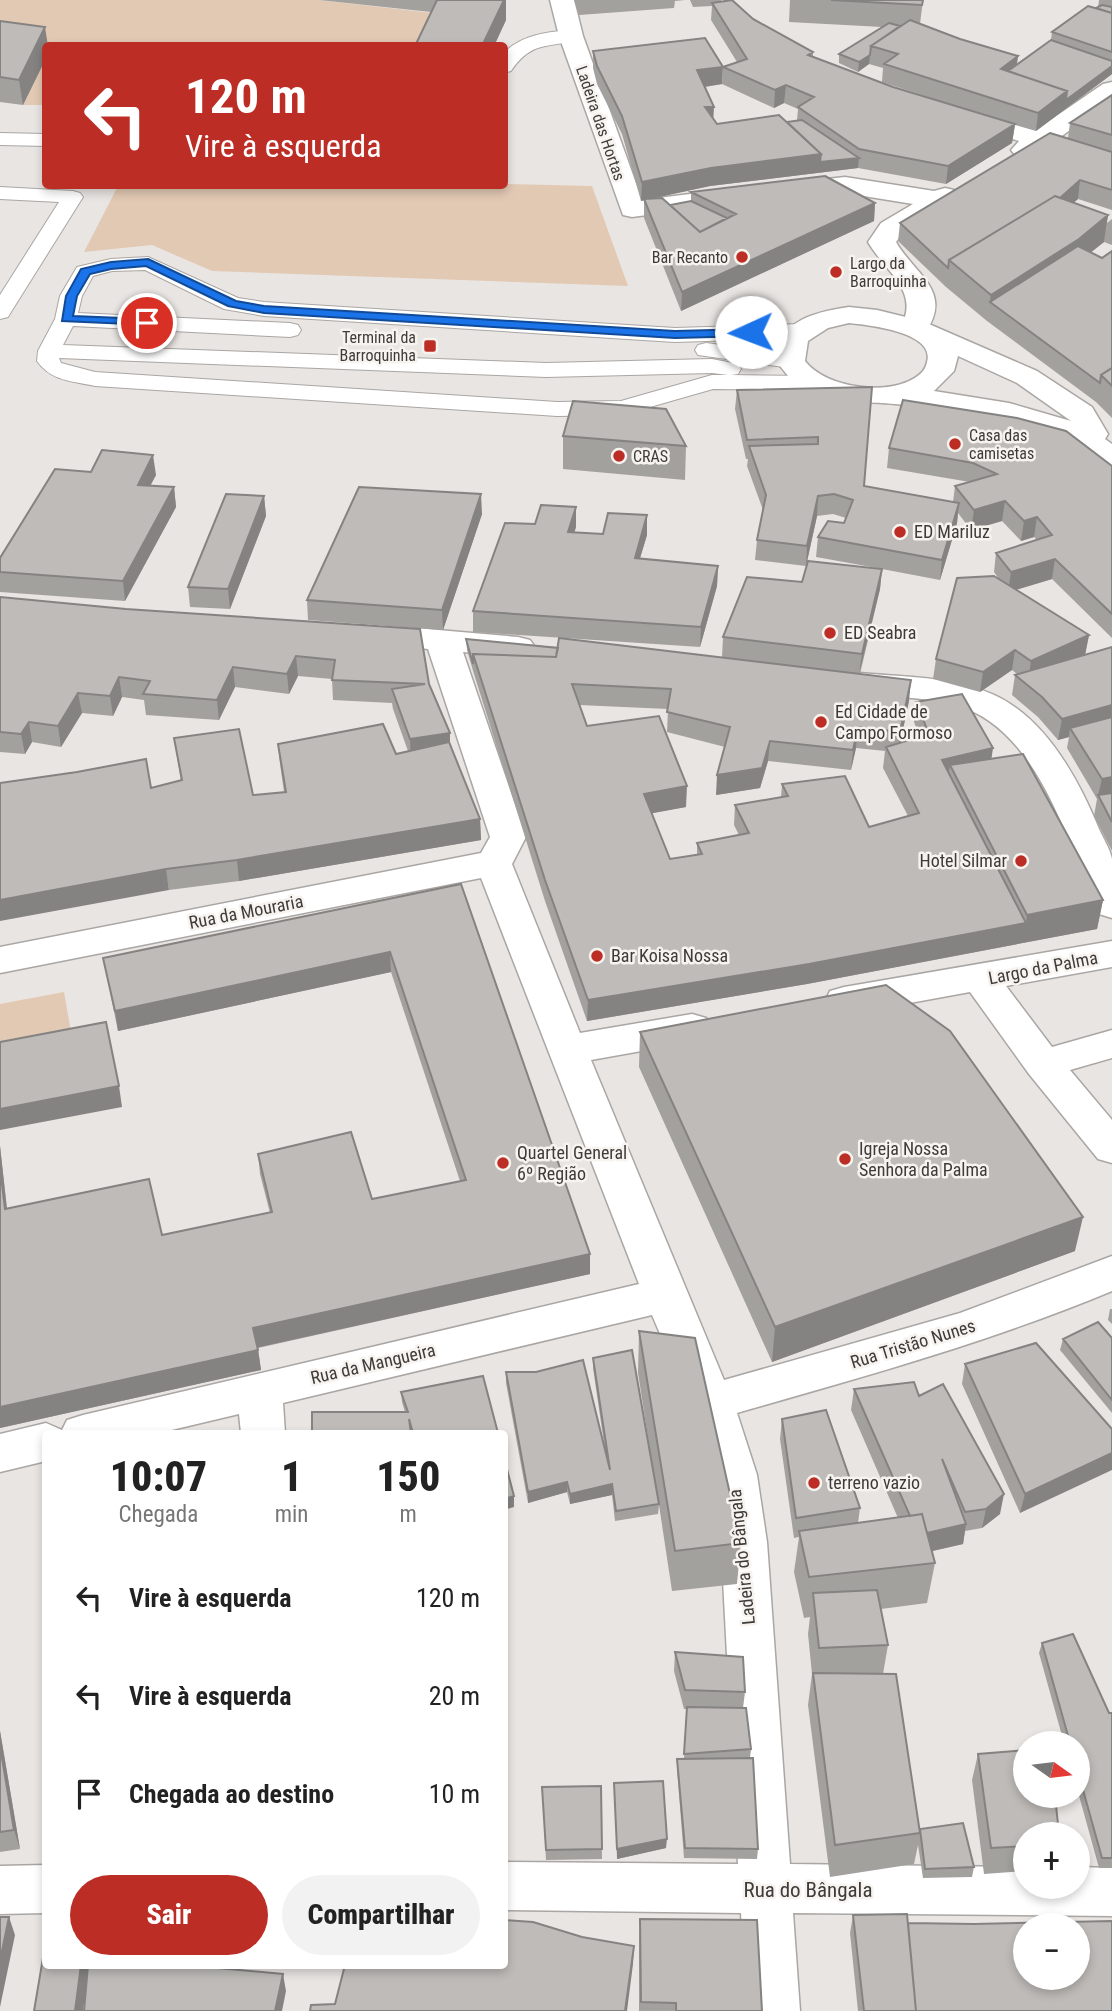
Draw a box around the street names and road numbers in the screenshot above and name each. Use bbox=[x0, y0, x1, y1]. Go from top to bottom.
street label: Ladeira das Hortas bbox=[572, 63, 629, 183]
street label: Rua da Mouraria bbox=[187, 890, 305, 933]
street label: Largo da Palma bbox=[986, 947, 1099, 988]
street label: Rua Tristão Nunes bbox=[848, 1315, 978, 1372]
street label: Rua da Mangueira bbox=[308, 1339, 437, 1388]
street label: Ladeira do Bângala bbox=[724, 1488, 759, 1626]
street label: Rua do Bângala bbox=[744, 1878, 872, 1902]

